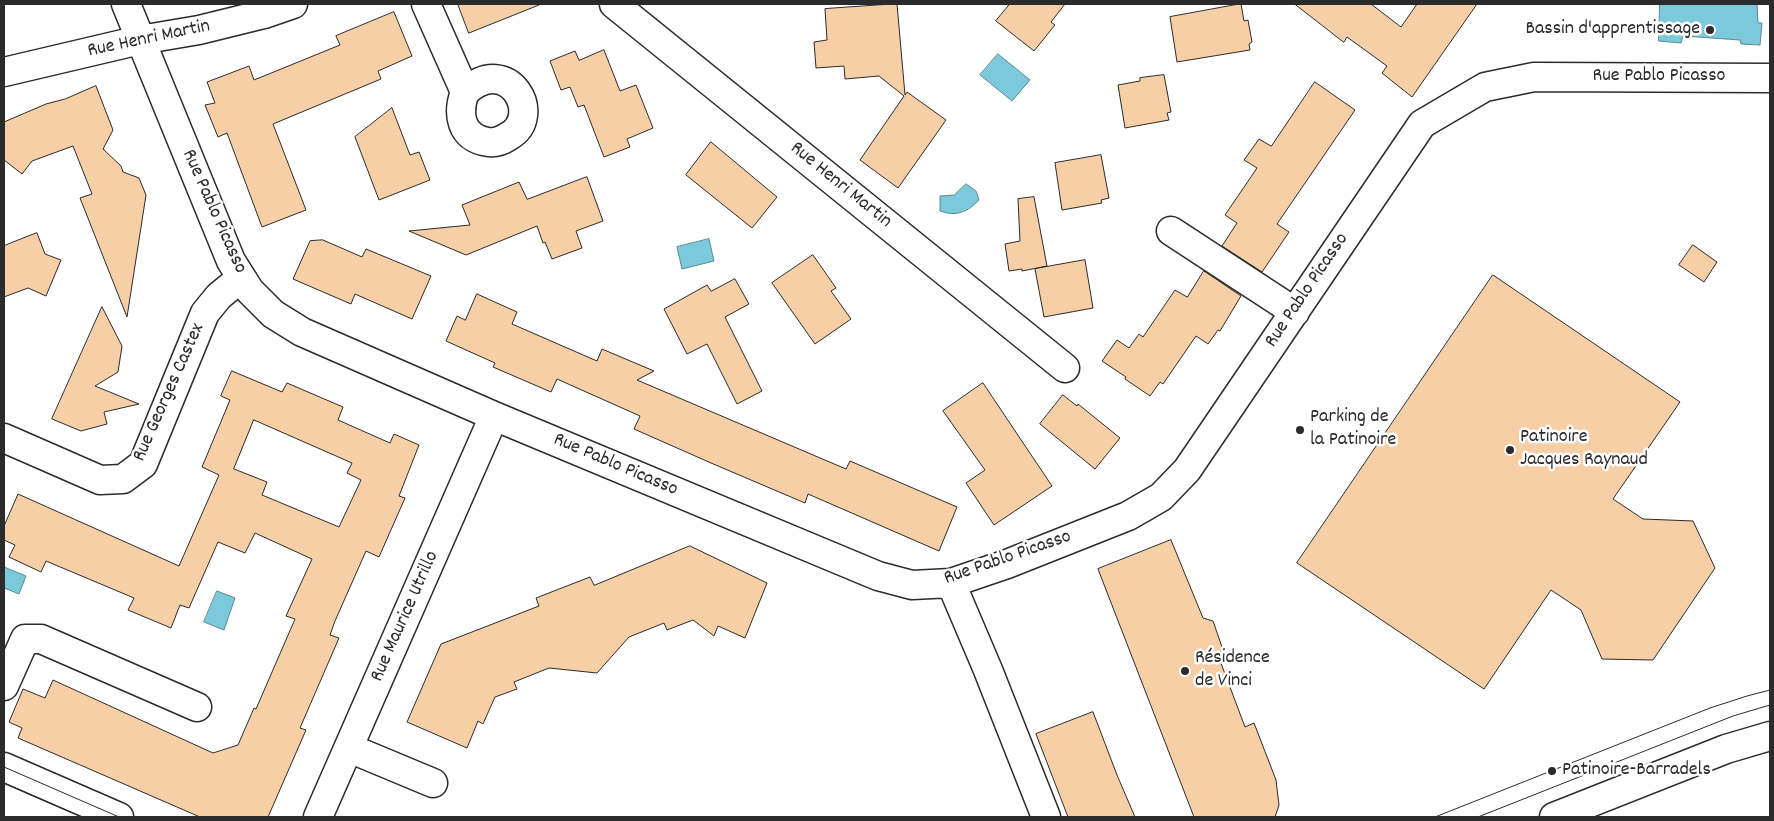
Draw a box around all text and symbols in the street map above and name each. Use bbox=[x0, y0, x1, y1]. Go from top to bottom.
street label: Rue Henri Martin bbox=[86, 15, 212, 65]
place label: Bassin d'apprentissage bbox=[1525, 18, 1700, 42]
marker: Bassin d'apprentissage bbox=[1704, 24, 1716, 36]
street label: Rue Pablo Picasso bbox=[1593, 65, 1725, 89]
street label: Rue Henri Martin bbox=[784, 138, 896, 234]
street label: Rue Pablo Picasso bbox=[175, 146, 251, 278]
street label: Rue Pablo Picasso bbox=[1261, 229, 1355, 353]
street label: Rue Georges Castex bbox=[129, 320, 211, 466]
place label: Parking de la Patinoire bbox=[1310, 406, 1396, 453]
marker: Parking de la Patinoire bbox=[1294, 424, 1306, 436]
place label: Patinoire Jacques Raynaud bbox=[1520, 426, 1648, 473]
street label: Rue Pablo Picasso bbox=[549, 429, 681, 503]
marker: Patinoire Jacques Raynaud bbox=[1504, 444, 1516, 456]
street label: Rue Pablo Picasso bbox=[941, 526, 1075, 592]
street label: Rue Maurice Utrillo bbox=[366, 548, 446, 686]
place label: Résidence de Vinci bbox=[1195, 647, 1270, 694]
marker: Résidence de Vinci bbox=[1179, 665, 1191, 677]
place label: Patinoire-Barradels bbox=[1562, 759, 1711, 783]
marker: Patinoire-Barradels bbox=[1546, 765, 1558, 777]

